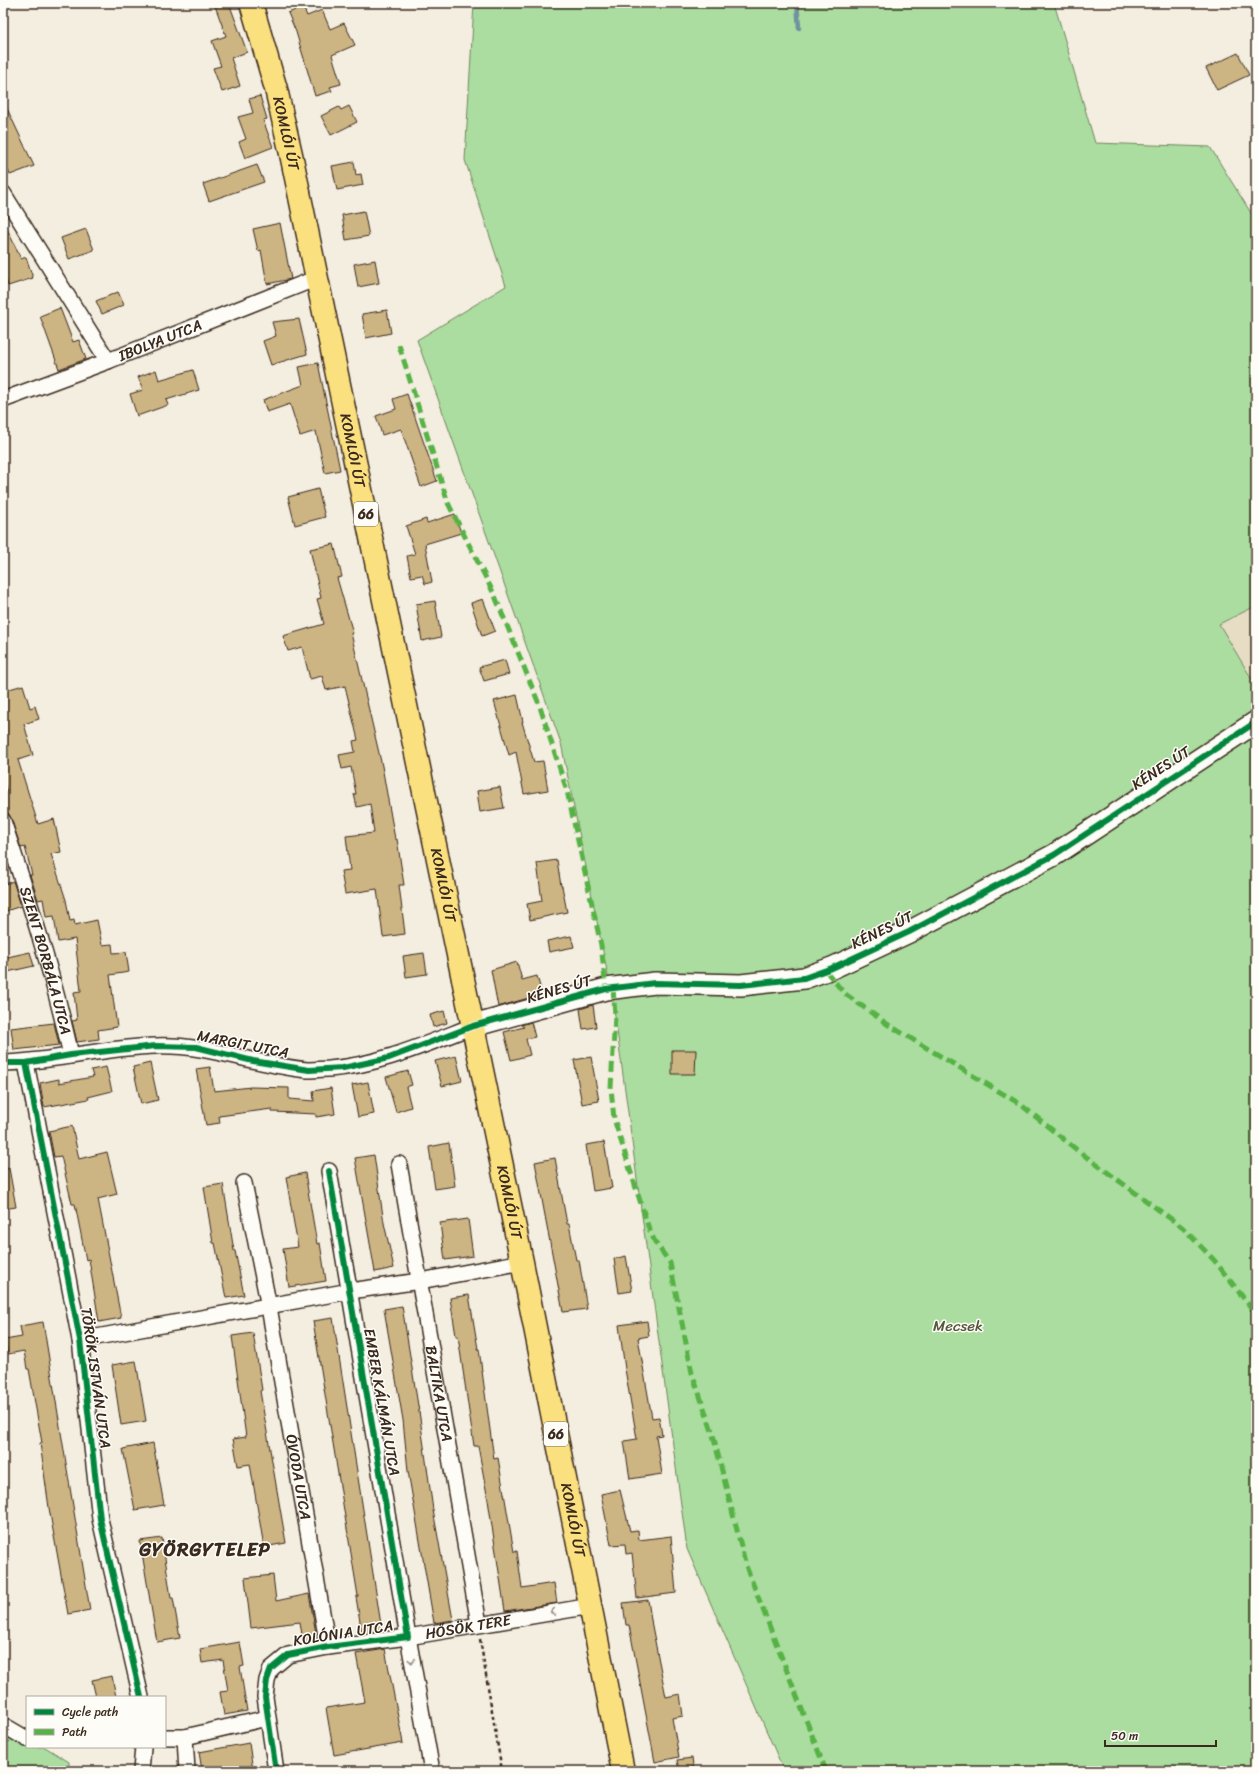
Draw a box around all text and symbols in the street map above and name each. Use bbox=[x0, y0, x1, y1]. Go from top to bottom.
street label: KOMLÓI ÚT bbox=[265, 94, 307, 174]
street label: IBOLYA UTCA bbox=[113, 312, 206, 369]
street label: KOMLÓI ÚT bbox=[332, 411, 374, 491]
road number: 66 bbox=[354, 502, 378, 526]
street label: KÉNES ÚT bbox=[1126, 738, 1197, 797]
street label: KOMLÓI ÚT bbox=[423, 846, 464, 926]
street label: SZENT BORBÁLA UTCA bbox=[12, 883, 79, 1037]
street label: KÉNES ÚT bbox=[846, 903, 919, 956]
street label: KÉNES ÚT bbox=[523, 967, 596, 1011]
street label: MARGIT UTCA bbox=[195, 1022, 291, 1066]
street label: KOMLÓI ÚT bbox=[489, 1163, 530, 1243]
street label: TÖRÖK ISTVÁN UTCA bbox=[73, 1306, 119, 1450]
park label: Mecsek bbox=[933, 1313, 983, 1339]
street label: EMBER KÁLMÁN UTCA bbox=[356, 1326, 408, 1478]
street label: BALTIKA UTCA bbox=[418, 1344, 460, 1444]
road number: 66 bbox=[544, 1422, 568, 1446]
street label: ÓVODA UTCA bbox=[278, 1432, 319, 1522]
street label: KOMLÓI ÚT bbox=[553, 1480, 594, 1561]
district label: GYÖRGYTELEP bbox=[138, 1533, 271, 1566]
street label: HŐSÖK TERE bbox=[423, 1607, 515, 1647]
one-way arrow bbox=[550, 1607, 556, 1616]
street label: KOLÓNIA UTCA bbox=[291, 1612, 395, 1654]
one-way arrow bbox=[408, 1658, 416, 1664]
legend bbox=[26, 1696, 166, 1748]
text: Cycle path bbox=[62, 1701, 118, 1723]
text: Path bbox=[62, 1721, 87, 1743]
scale bar bbox=[1105, 1722, 1216, 1748]
text: 50 m bbox=[1111, 1725, 1138, 1747]

